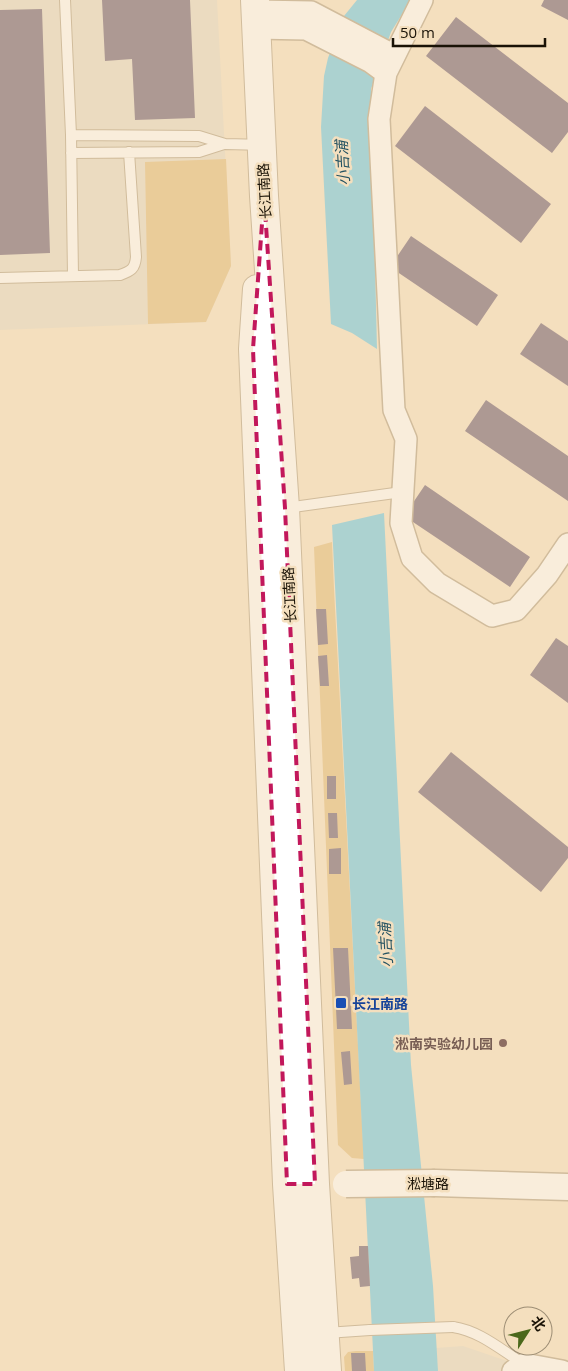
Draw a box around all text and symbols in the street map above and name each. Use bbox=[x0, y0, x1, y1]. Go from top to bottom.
scale bar bbox=[393, 15, 546, 47]
text: 50 m bbox=[400, 22, 435, 42]
water label: 小吉浦 bbox=[331, 138, 353, 186]
street label: 长江南路 bbox=[253, 163, 275, 219]
street label: 长江南路 bbox=[278, 567, 300, 623]
water label: 小吉浦 bbox=[374, 920, 396, 968]
place label: 长江南路 bbox=[352, 994, 408, 1013]
marker: 长江南路 bbox=[334, 996, 348, 1010]
place label: 淞南实验幼儿园 bbox=[395, 1034, 493, 1053]
marker: 淞南实验幼儿园 bbox=[497, 1037, 509, 1049]
street label: 淞塘路 bbox=[407, 1174, 449, 1193]
north arrow bbox=[503, 1306, 553, 1356]
text: 北 bbox=[527, 1312, 551, 1334]

